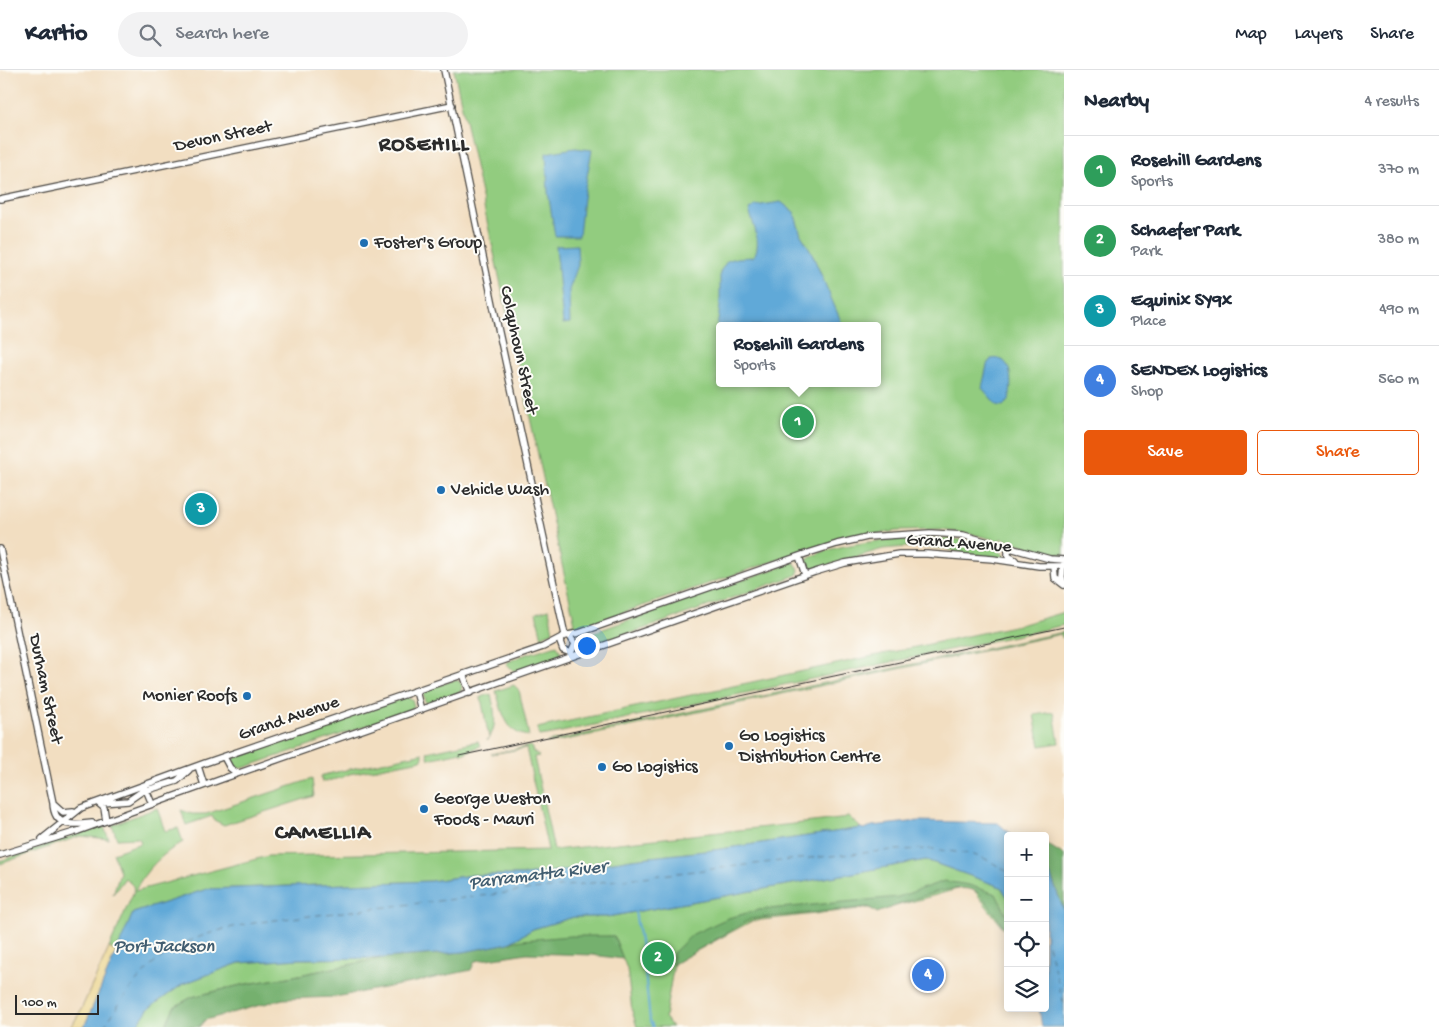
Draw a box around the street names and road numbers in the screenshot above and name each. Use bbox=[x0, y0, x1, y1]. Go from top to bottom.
street label: Devon Street bbox=[171, 116, 275, 158]
street label: Colquhoun Street bbox=[494, 284, 542, 418]
street label: Grand Avenue bbox=[906, 530, 1013, 558]
street label: Durham Street bbox=[23, 631, 67, 747]
street label: Grand Avenue bbox=[236, 692, 343, 746]

